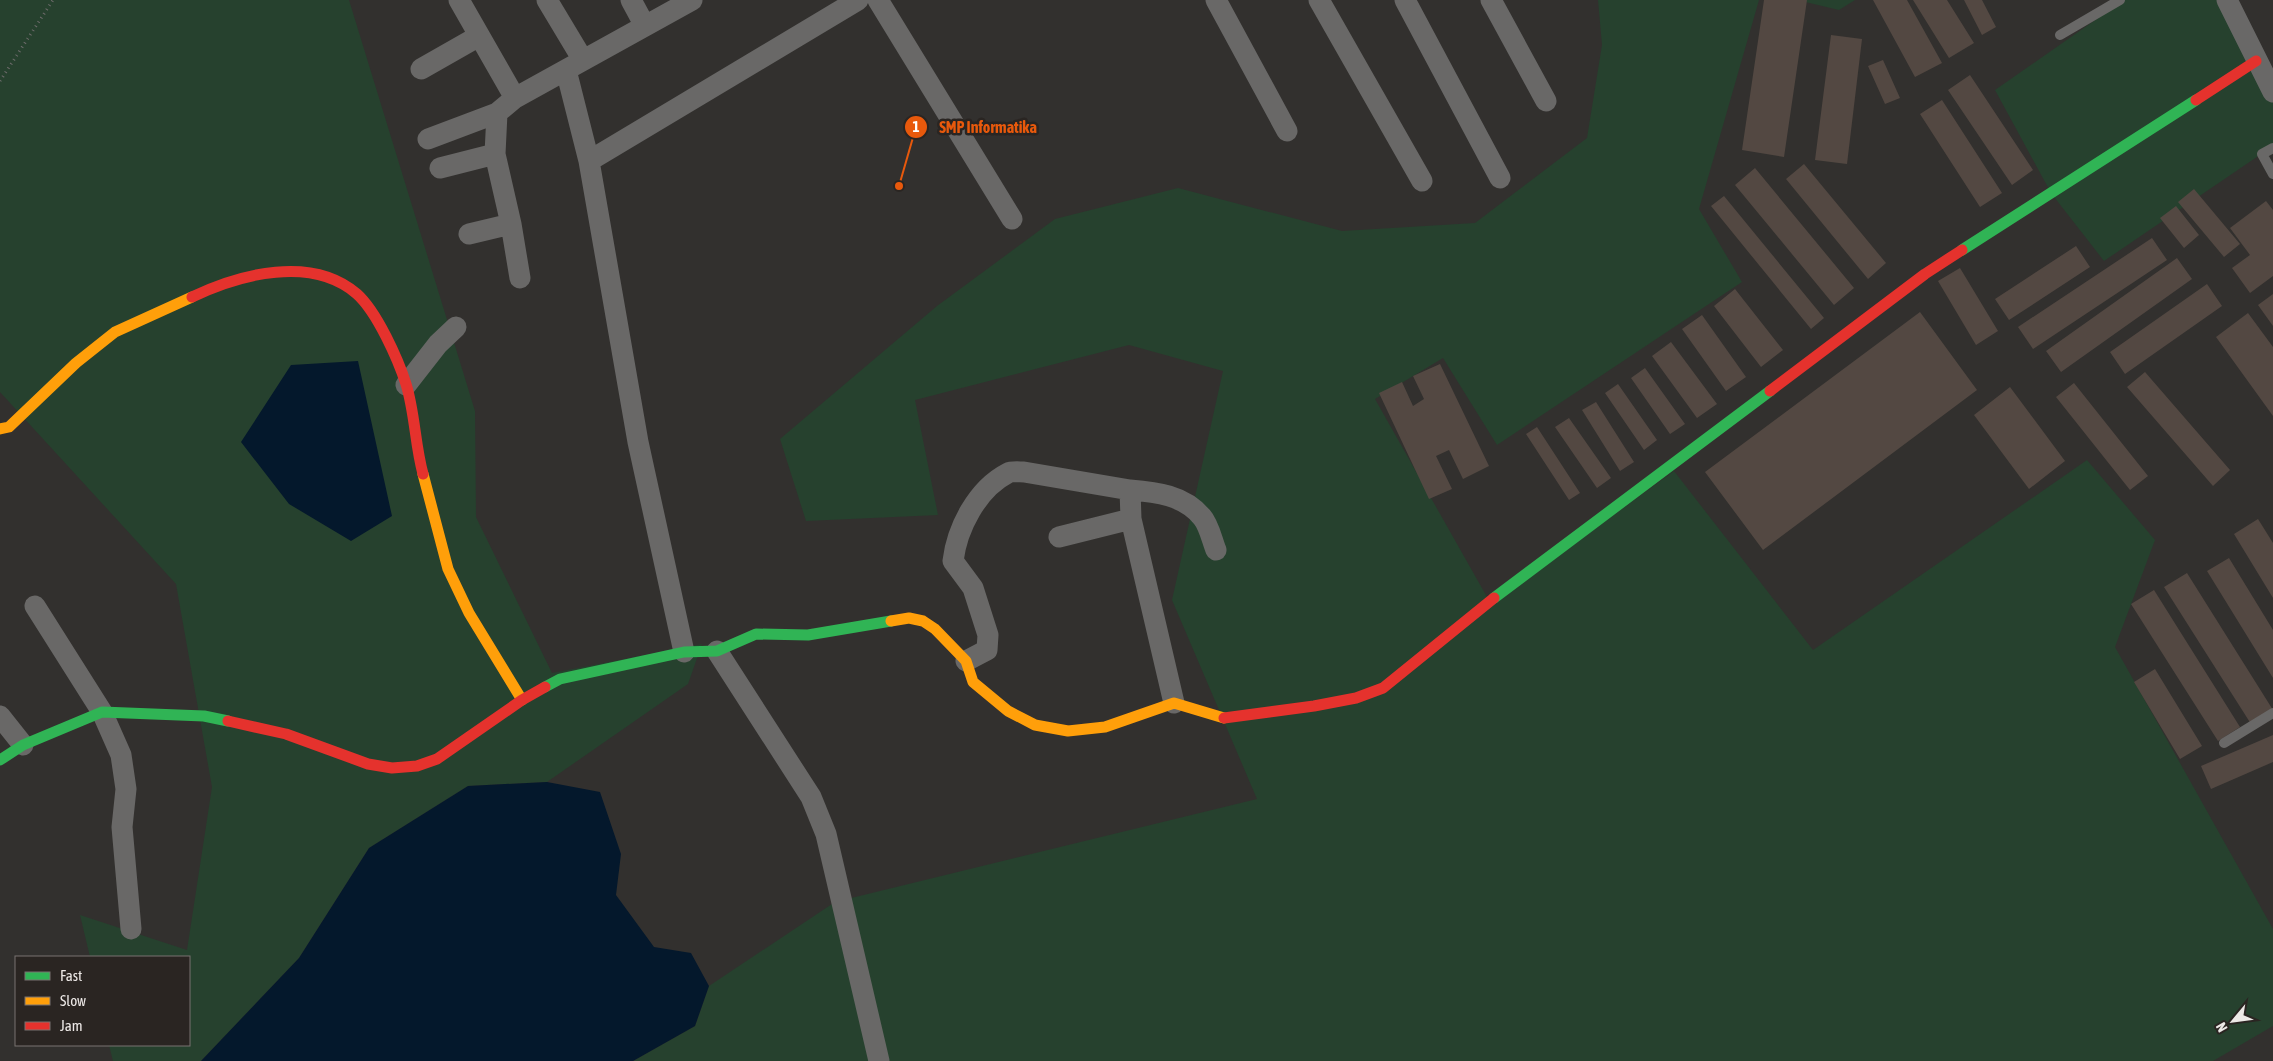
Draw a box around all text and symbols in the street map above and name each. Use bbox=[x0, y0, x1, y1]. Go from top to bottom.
callout: SMP Informatika bbox=[904, 112, 1046, 143]
text: 1 bbox=[912, 118, 920, 135]
text: SMP Informatika bbox=[939, 118, 1037, 136]
legend bbox=[15, 956, 190, 1046]
text: Fast bbox=[60, 967, 82, 984]
text: Slow bbox=[60, 992, 86, 1009]
north arrow bbox=[2208, 996, 2258, 1046]
text: Jam bbox=[60, 1017, 83, 1034]
text: N bbox=[2213, 1020, 2231, 1035]

